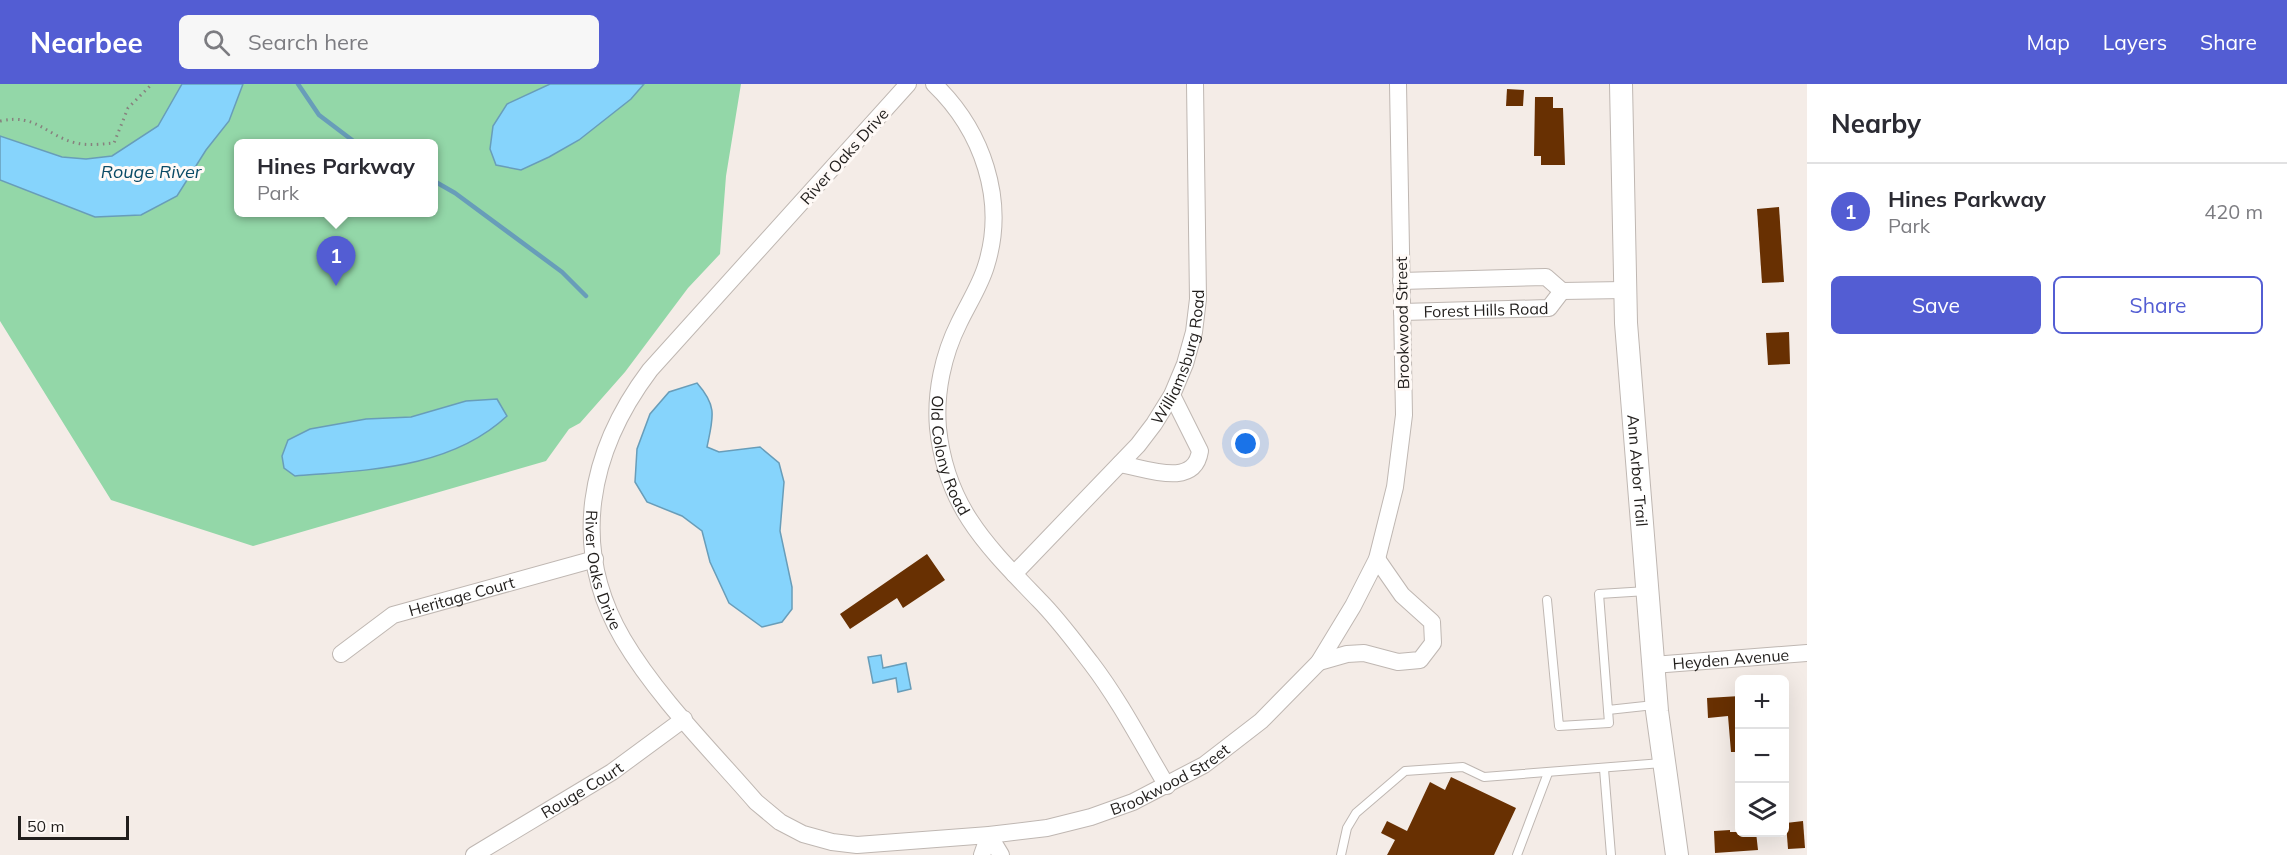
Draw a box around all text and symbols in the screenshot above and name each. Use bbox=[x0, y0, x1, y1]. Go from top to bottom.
search box bbox=[179, 15, 599, 69]
text: Nearbee bbox=[30, 25, 143, 60]
icon: search bbox=[200, 26, 233, 59]
text: Search here bbox=[248, 28, 369, 56]
text: Map bbox=[2027, 29, 2070, 55]
text: Layers bbox=[2103, 29, 2167, 55]
text: Share bbox=[2200, 29, 2257, 55]
street label: River Oaks Drive bbox=[795, 104, 893, 208]
text: Nearby bbox=[1831, 107, 1921, 140]
popup bbox=[234, 139, 438, 217]
text: Hines Parkway bbox=[257, 152, 415, 180]
water label: Rouge River bbox=[101, 160, 203, 183]
text: Park bbox=[257, 180, 299, 205]
text: Hines Parkway bbox=[1888, 185, 2046, 213]
text: 1 bbox=[1845, 199, 1857, 224]
text: 420 m bbox=[2204, 199, 2263, 224]
text: Park bbox=[1888, 213, 1930, 238]
pin: 1 bbox=[316, 236, 356, 286]
street label: Brookwood Street bbox=[1391, 256, 1413, 390]
button: Save bbox=[1831, 276, 2041, 334]
button: Share bbox=[2053, 276, 2263, 334]
street label: Williamsburg Road bbox=[1146, 289, 1208, 428]
street label: Forest Hills Road bbox=[1423, 298, 1549, 321]
street label: Old Colony Road bbox=[927, 395, 975, 519]
street label: Ann Arbor Trail bbox=[1623, 414, 1652, 527]
your location bbox=[1231, 429, 1260, 458]
street label: River Oaks Drive bbox=[582, 509, 626, 633]
street label: Heritage Court bbox=[406, 572, 517, 620]
street label: Heyden Avenue bbox=[1672, 644, 1790, 673]
map controls bbox=[1735, 675, 1789, 837]
button: + bbox=[1735, 675, 1789, 729]
button: − bbox=[1735, 729, 1789, 783]
street label: Brookwood Street bbox=[1107, 739, 1234, 819]
street label: Rouge Court bbox=[537, 757, 627, 822]
button: layers bbox=[1735, 783, 1789, 837]
scale bar bbox=[18, 813, 129, 840]
text: 50 m bbox=[27, 816, 64, 836]

